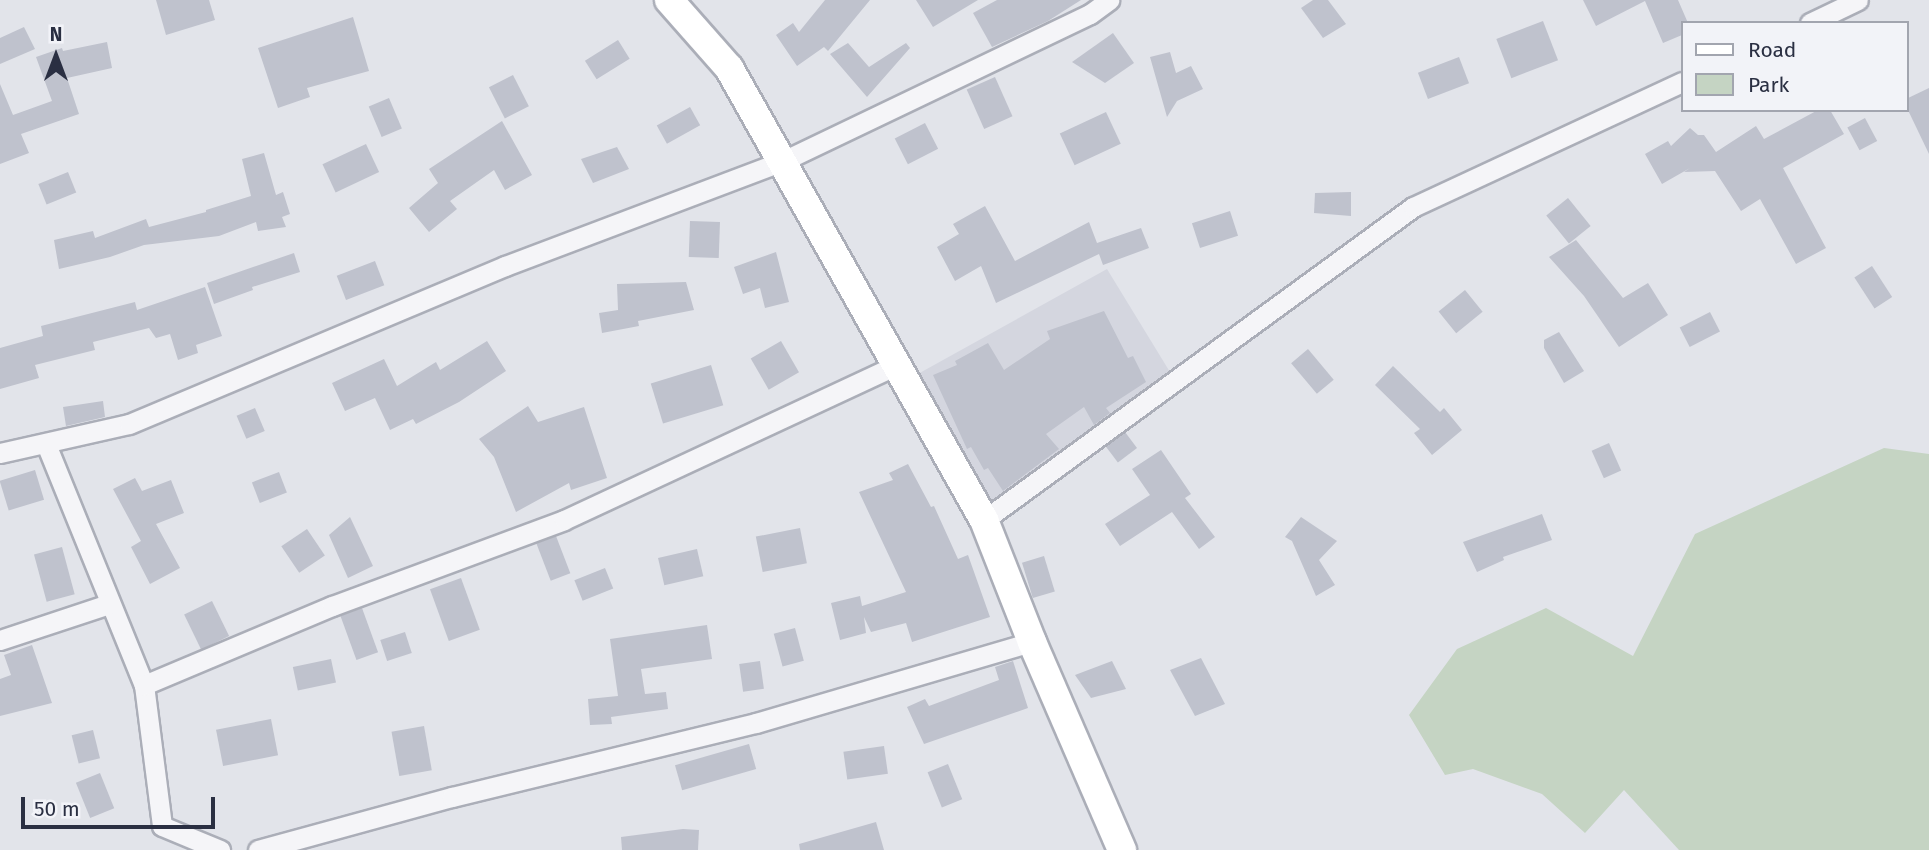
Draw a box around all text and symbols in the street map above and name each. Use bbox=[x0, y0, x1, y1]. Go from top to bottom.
north arrow bbox=[21, 21, 91, 91]
legend bbox=[1680, 21, 1908, 112]
text: N bbox=[50, 23, 62, 46]
text: Road bbox=[1748, 37, 1796, 63]
text: Park bbox=[1748, 72, 1789, 98]
scale bar bbox=[24, 784, 219, 828]
text: 50 m bbox=[34, 796, 80, 822]

